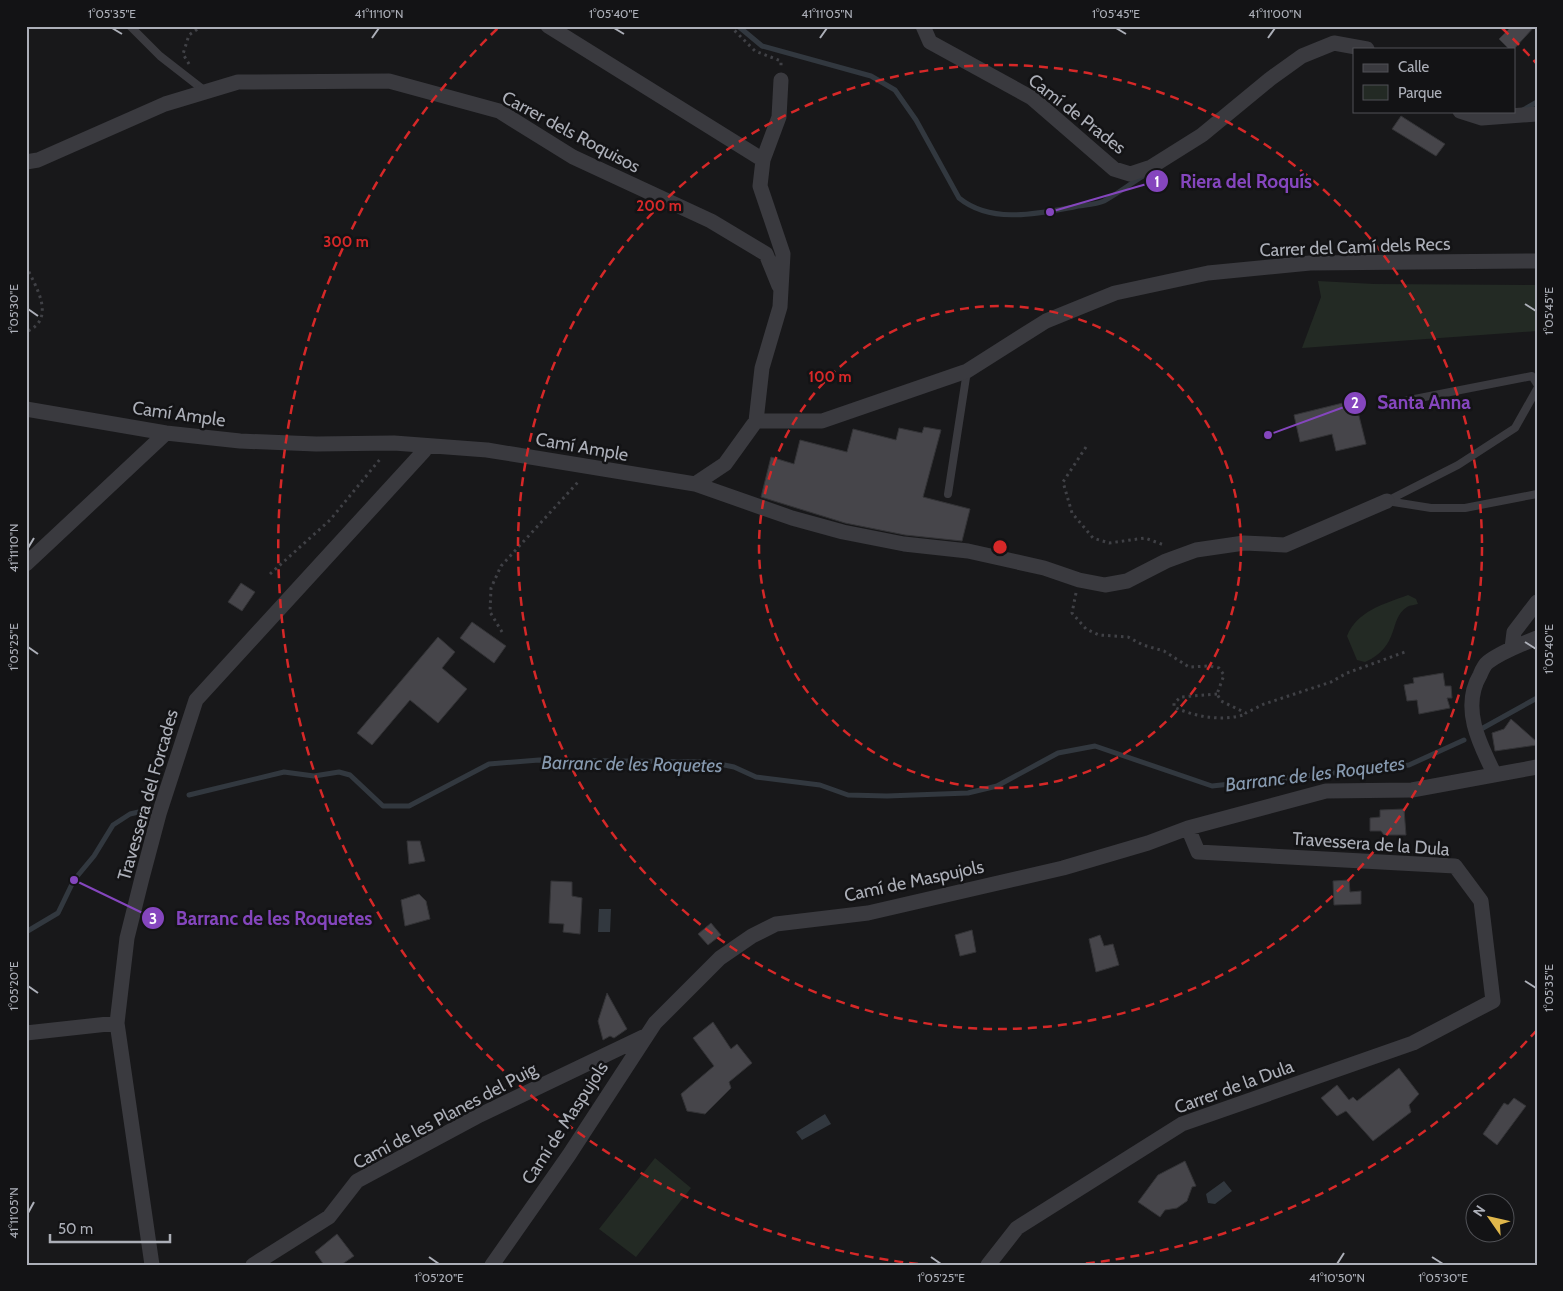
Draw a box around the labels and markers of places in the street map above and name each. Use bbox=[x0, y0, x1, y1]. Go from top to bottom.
callout: Riera del Roquís bbox=[1145, 164, 1322, 198]
callout: Santa Anna bbox=[1342, 386, 1481, 420]
centre of rings bbox=[991, 538, 1009, 556]
callout: Barranc de les Roquetes bbox=[141, 901, 382, 935]

